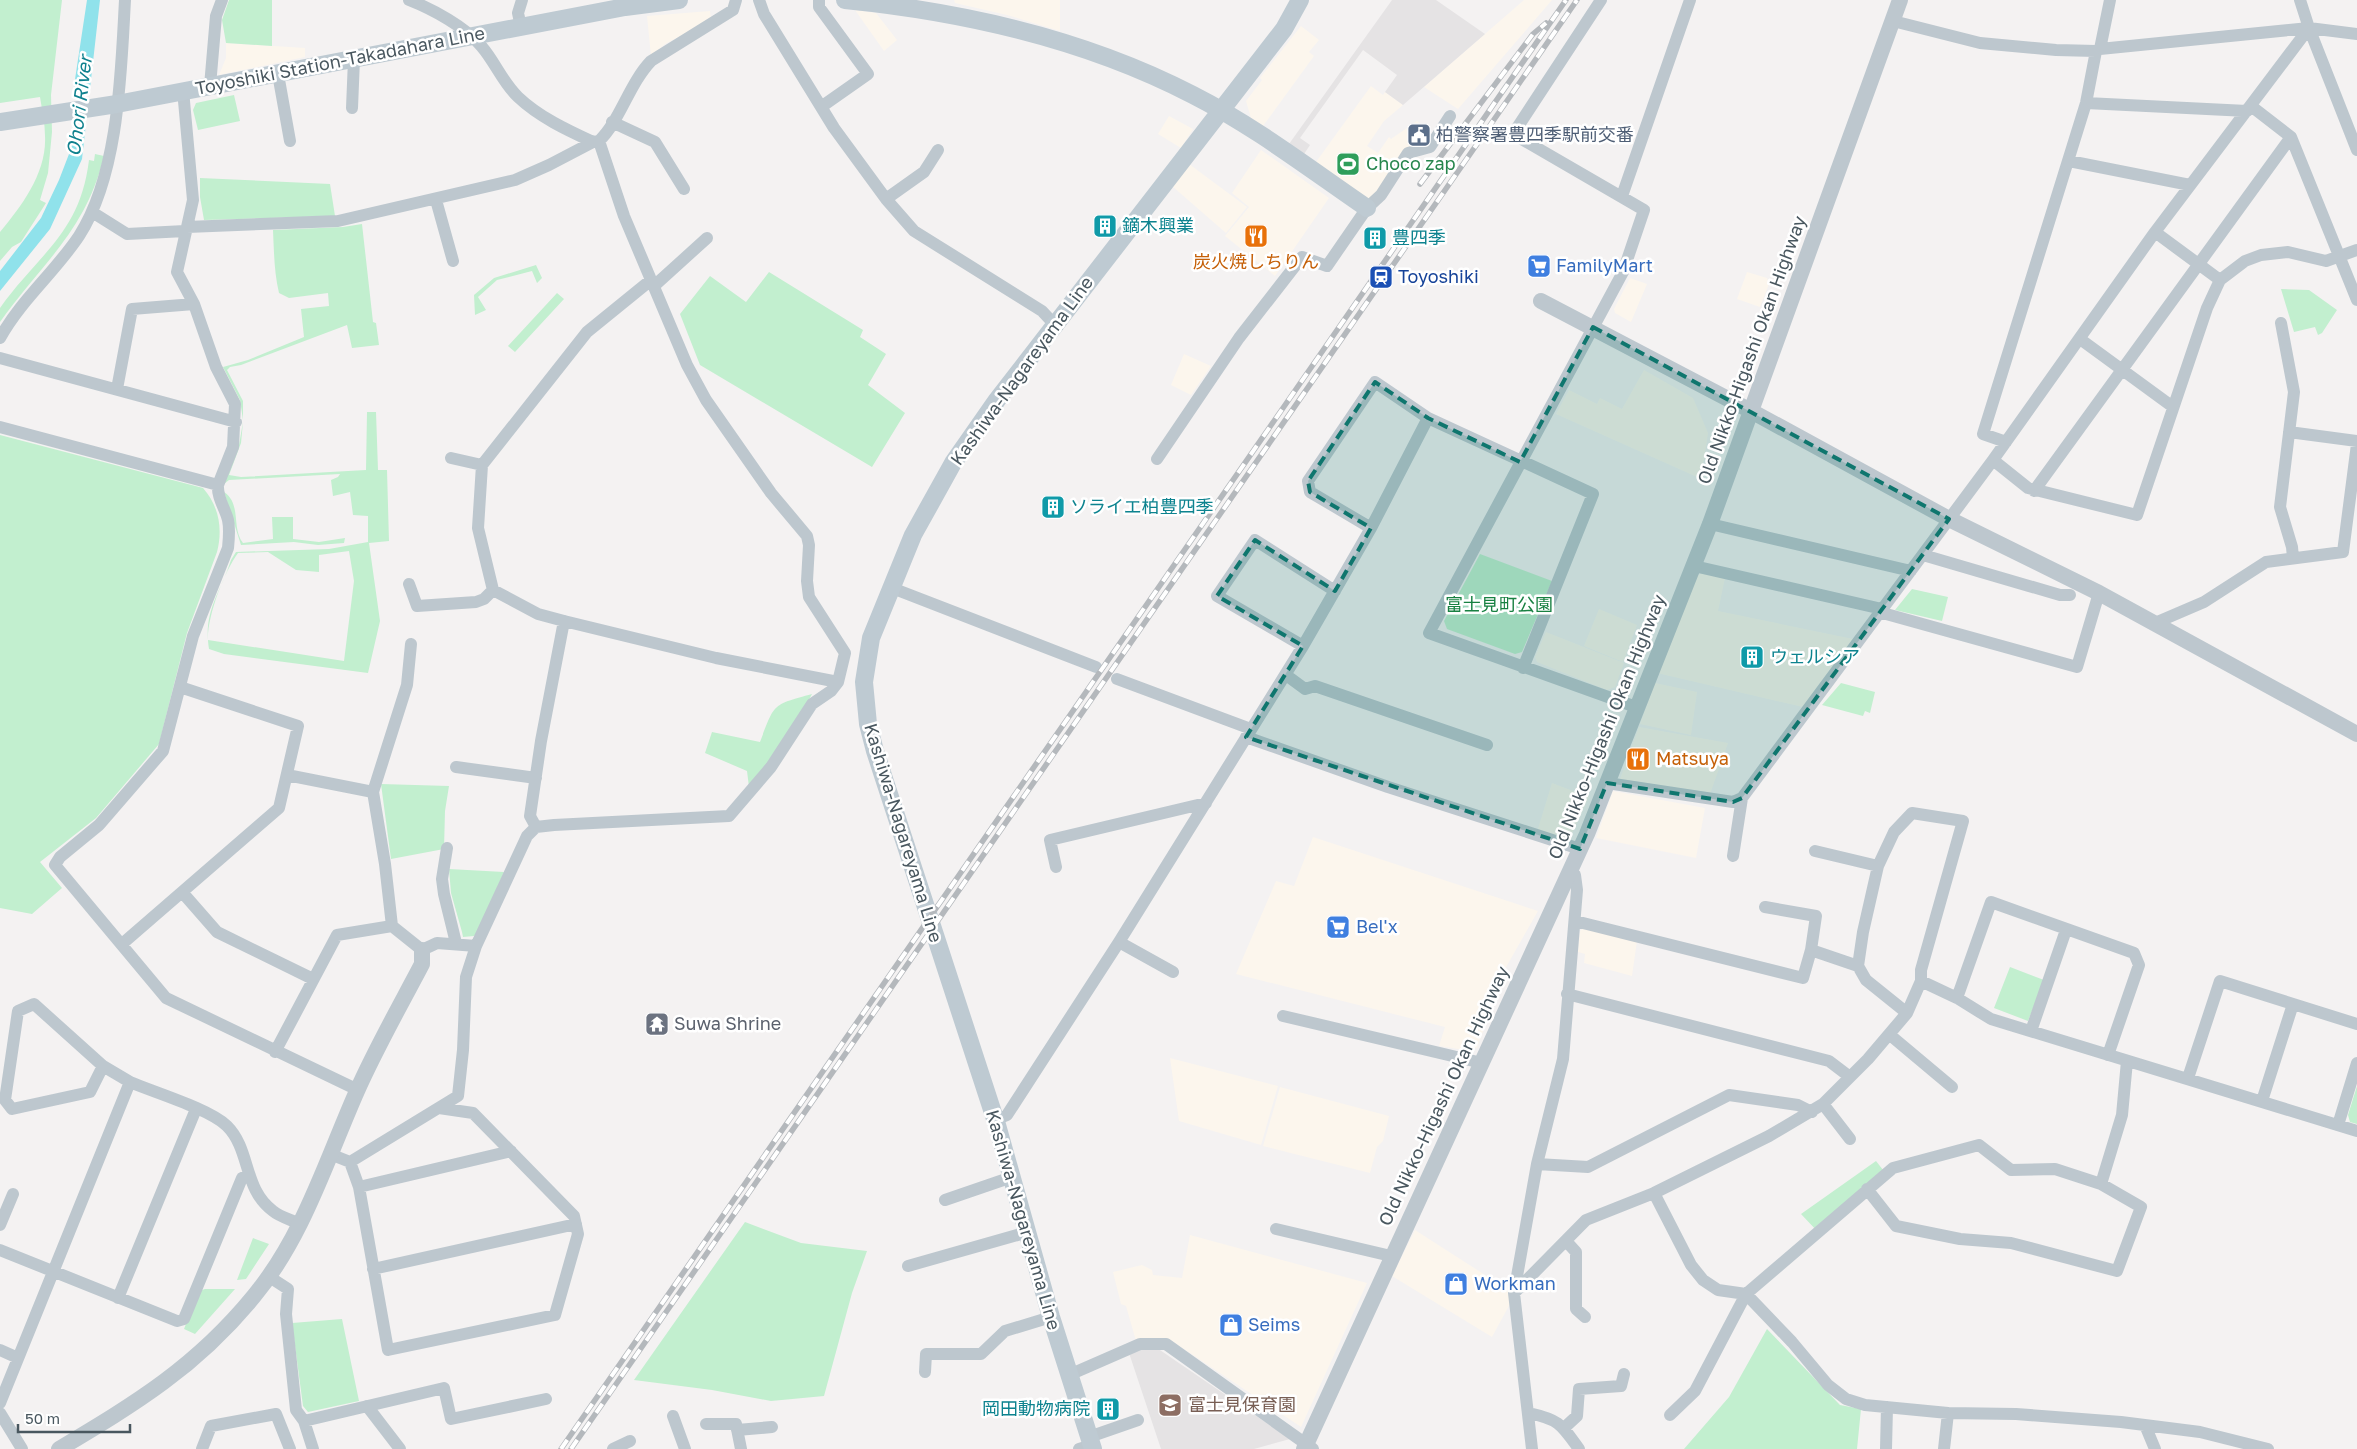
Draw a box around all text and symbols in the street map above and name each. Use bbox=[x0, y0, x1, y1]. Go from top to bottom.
street label: Toyoshiki Station-Takadahara Line bbox=[193, 21, 486, 99]
water label: Ohori River bbox=[61, 52, 96, 158]
public building icon: 柏警察署豊四季駅前交番 bbox=[1406, 122, 1432, 148]
place label: 柏警察署豊四季駅前交番 bbox=[1436, 123, 1634, 145]
sports icon: Choco zap bbox=[1335, 151, 1361, 177]
place label: Choco zap bbox=[1366, 152, 1456, 174]
building icon: 鏑木興業 bbox=[1092, 213, 1118, 239]
street label: Old Nikko-Higashi Okan Highway bbox=[1692, 213, 1810, 487]
place label: 鏑木興業 bbox=[1122, 214, 1194, 236]
restaurant icon: 炭火焼しちりん bbox=[1243, 223, 1269, 249]
building icon: 豊四季 bbox=[1362, 225, 1388, 251]
place label: 豊四季 bbox=[1392, 226, 1446, 248]
place label: 炭火焼しちりん bbox=[1193, 250, 1319, 272]
supermarket icon: FamilyMart bbox=[1526, 253, 1552, 279]
place label: FamilyMart bbox=[1556, 254, 1653, 276]
station icon: Toyoshiki bbox=[1368, 264, 1394, 290]
place label: Toyoshiki bbox=[1398, 265, 1479, 287]
street label: Kashiwa-Nagareyama Line bbox=[945, 272, 1097, 469]
building icon: ソライエ柏豊四季 bbox=[1040, 494, 1066, 520]
place label: ソライエ柏豊四季 bbox=[1070, 495, 1214, 517]
street label: Old Nikko-Higashi Okan Highway bbox=[1543, 591, 1669, 862]
park label: 富士見町公園 bbox=[1445, 593, 1553, 615]
building icon: ウェルシア bbox=[1739, 644, 1765, 670]
place label: ウェルシア bbox=[1770, 645, 1860, 667]
street label: Kashiwa-Nagareyama Line bbox=[860, 720, 948, 945]
restaurant icon: Matsuya bbox=[1625, 746, 1651, 772]
place label: Matsuya bbox=[1656, 747, 1729, 769]
supermarket icon: Bel'x bbox=[1325, 914, 1351, 940]
place label: Bel'x bbox=[1356, 915, 1398, 937]
street label: Old Nikko-Higashi Okan Highway bbox=[1373, 962, 1513, 1229]
temple icon: Suwa Shrine bbox=[644, 1011, 670, 1037]
place label: Suwa Shrine bbox=[674, 1012, 781, 1034]
street label: Kashiwa-Nagareyama Line bbox=[982, 1107, 1066, 1332]
shop icon: Workman bbox=[1443, 1271, 1469, 1297]
place label: Workman bbox=[1474, 1272, 1556, 1294]
shop icon: Seims bbox=[1218, 1312, 1244, 1338]
place label: Seims bbox=[1248, 1313, 1300, 1335]
school or university icon: 富士見保育園 bbox=[1157, 1392, 1183, 1418]
place label: 富士見保育園 bbox=[1188, 1393, 1296, 1415]
building icon: 岡田動物病院 bbox=[1095, 1396, 1121, 1422]
place label: 岡田動物病院 bbox=[982, 1397, 1090, 1419]
scale bar bbox=[18, 1402, 130, 1434]
text: 50 m bbox=[25, 1409, 60, 1427]

